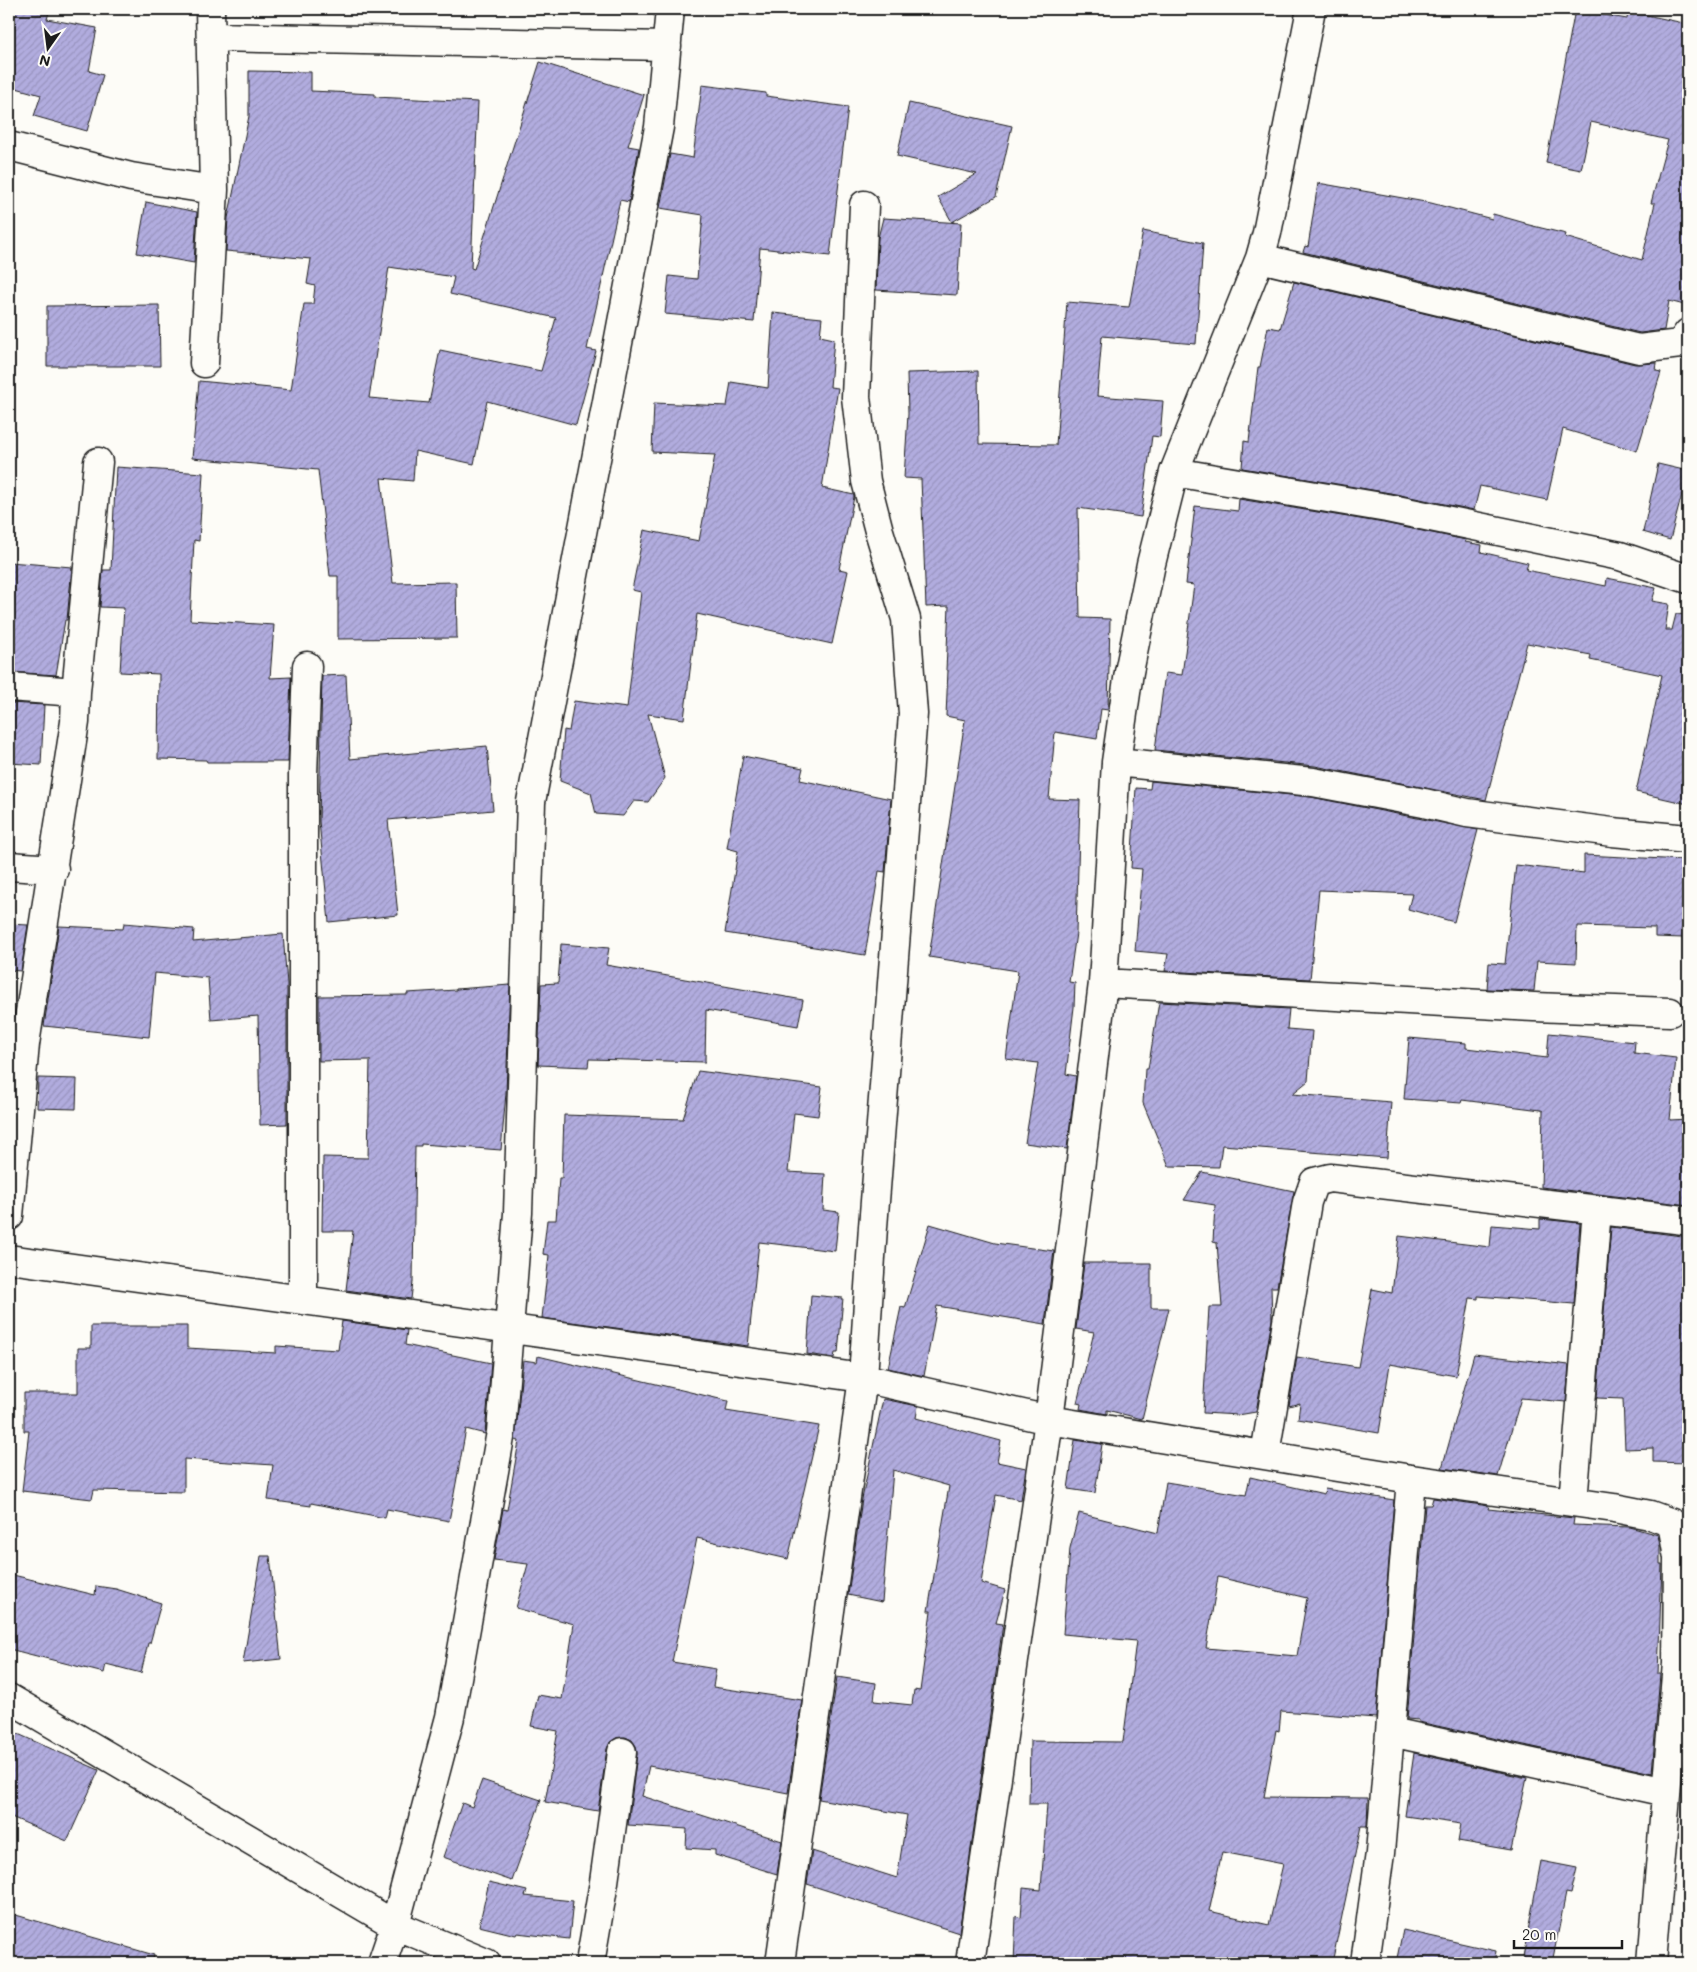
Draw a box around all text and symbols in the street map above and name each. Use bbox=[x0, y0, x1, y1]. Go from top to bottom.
north arrow bbox=[22, 22, 72, 72]
text: N bbox=[37, 51, 52, 72]
scale bar bbox=[1514, 1917, 1622, 1949]
text: 20 m bbox=[1522, 1924, 1556, 1944]

